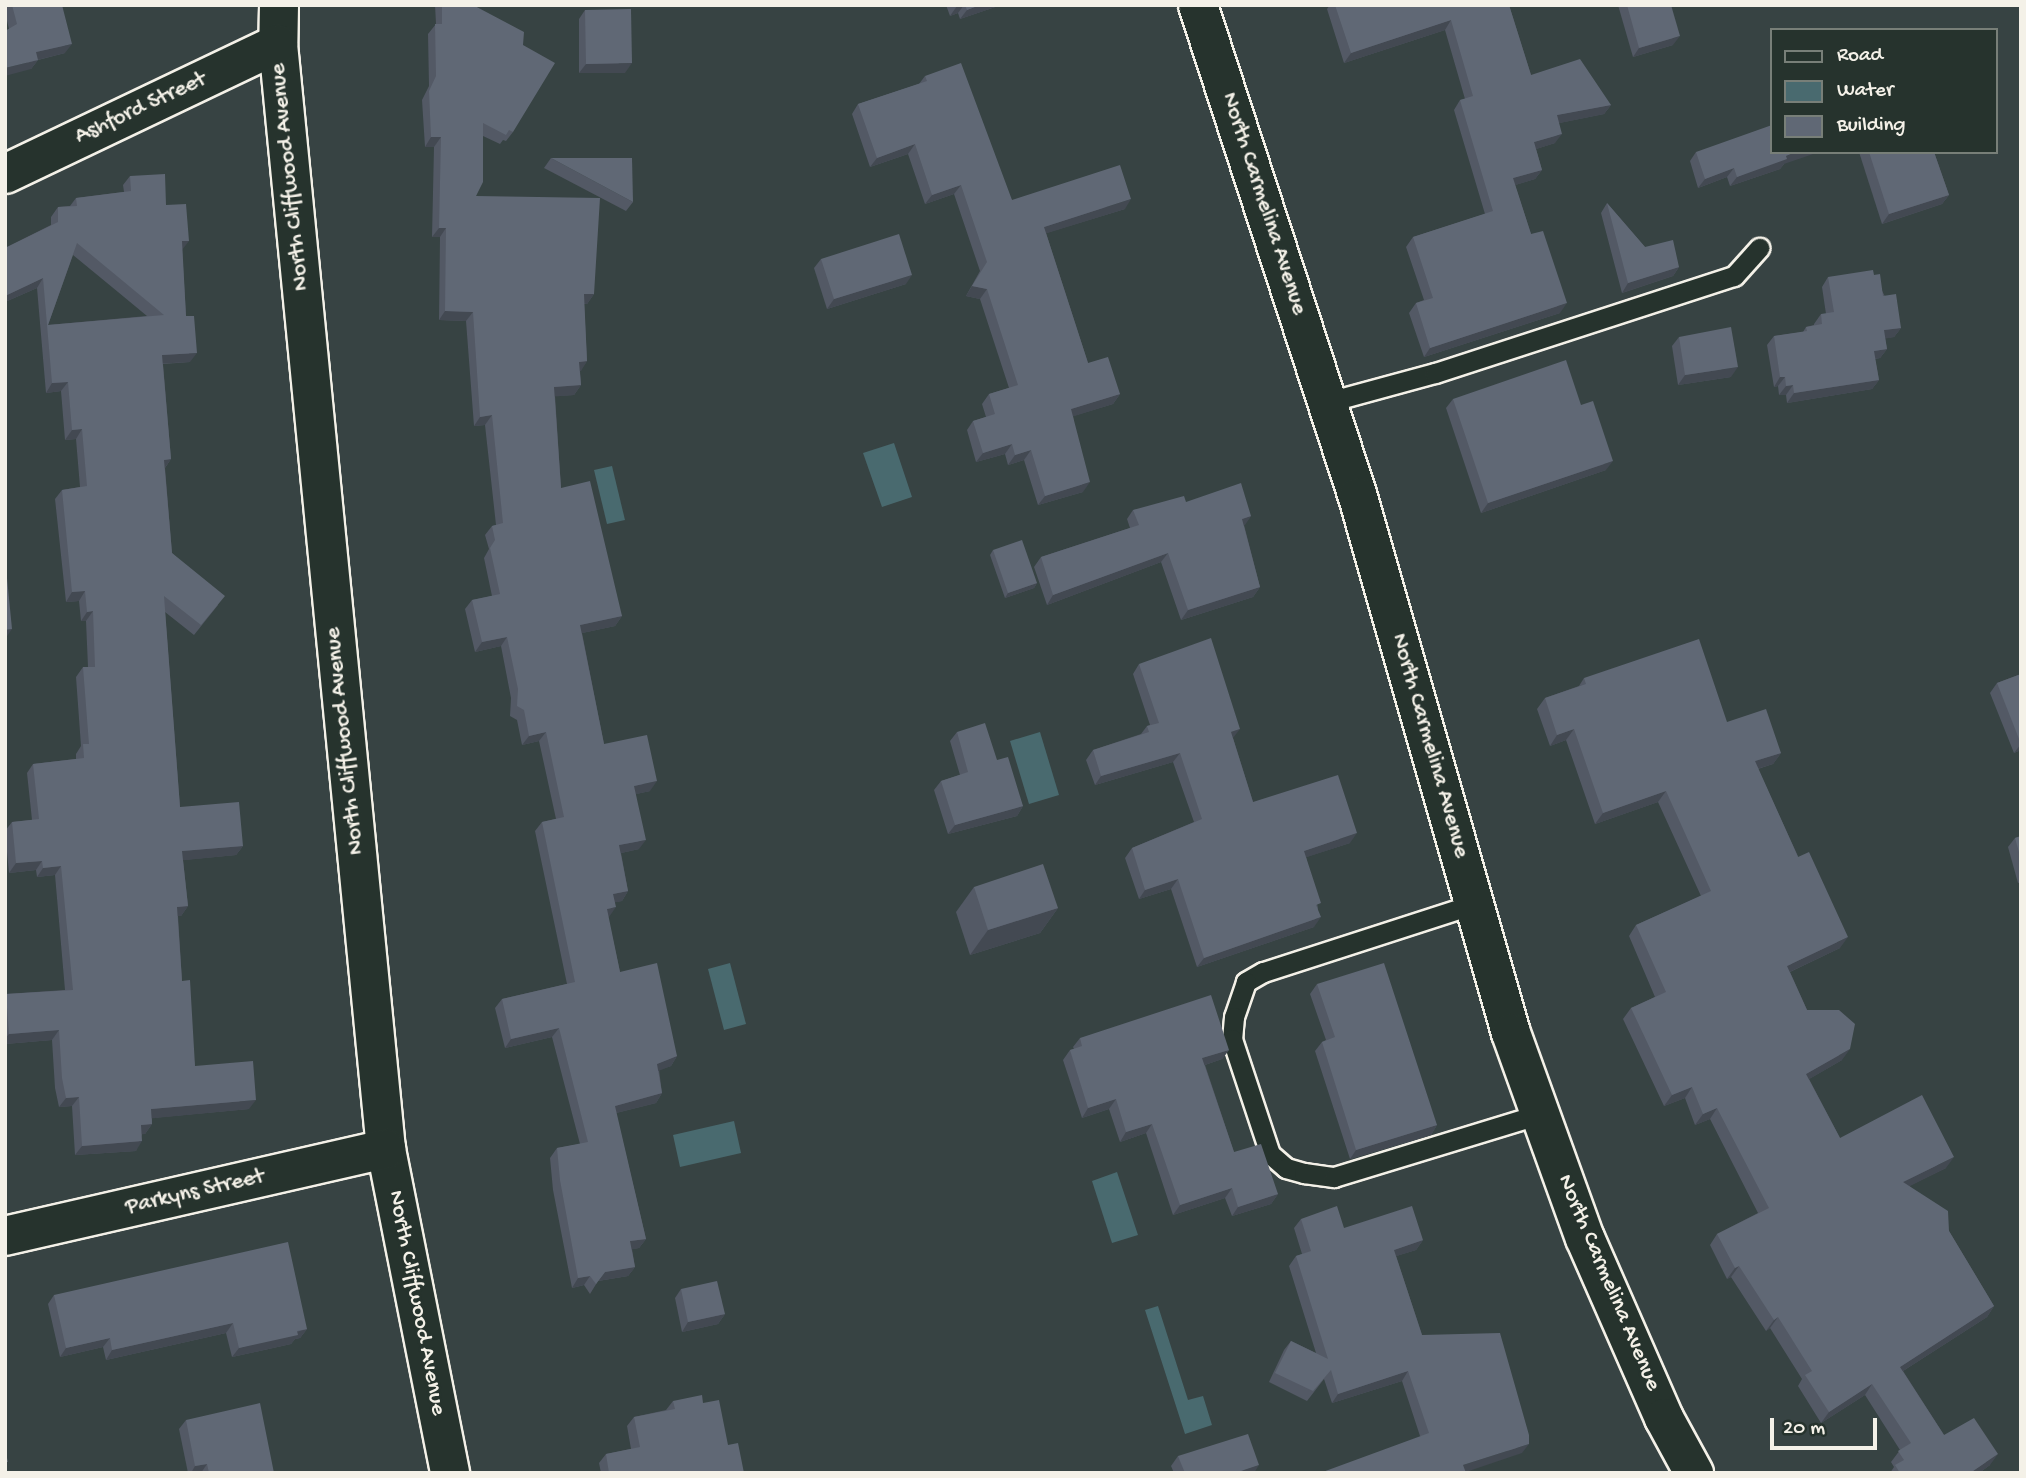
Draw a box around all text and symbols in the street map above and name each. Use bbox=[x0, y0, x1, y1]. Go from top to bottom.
legend bbox=[1770, 28, 1998, 154]
text: Road bbox=[1837, 44, 1883, 69]
street label: North Cliffwood Avenue bbox=[265, 62, 317, 292]
street label: Ashford Street bbox=[71, 67, 211, 151]
text: Water bbox=[1837, 79, 1893, 104]
street label: North Carmelina Avenue bbox=[1214, 89, 1312, 319]
text: Building bbox=[1837, 114, 1906, 139]
street label: North Cliffwood Avenue bbox=[320, 626, 372, 856]
street label: North Carmelina Avenue bbox=[1384, 631, 1474, 861]
street label: Parkyns Street bbox=[123, 1164, 267, 1222]
street label: North Carmelina Avenue bbox=[1550, 1171, 1666, 1395]
street label: North Cliffwood Avenue bbox=[381, 1188, 451, 1418]
scale bar bbox=[1774, 1404, 1881, 1448]
text: 20 m bbox=[1783, 1417, 1825, 1442]

